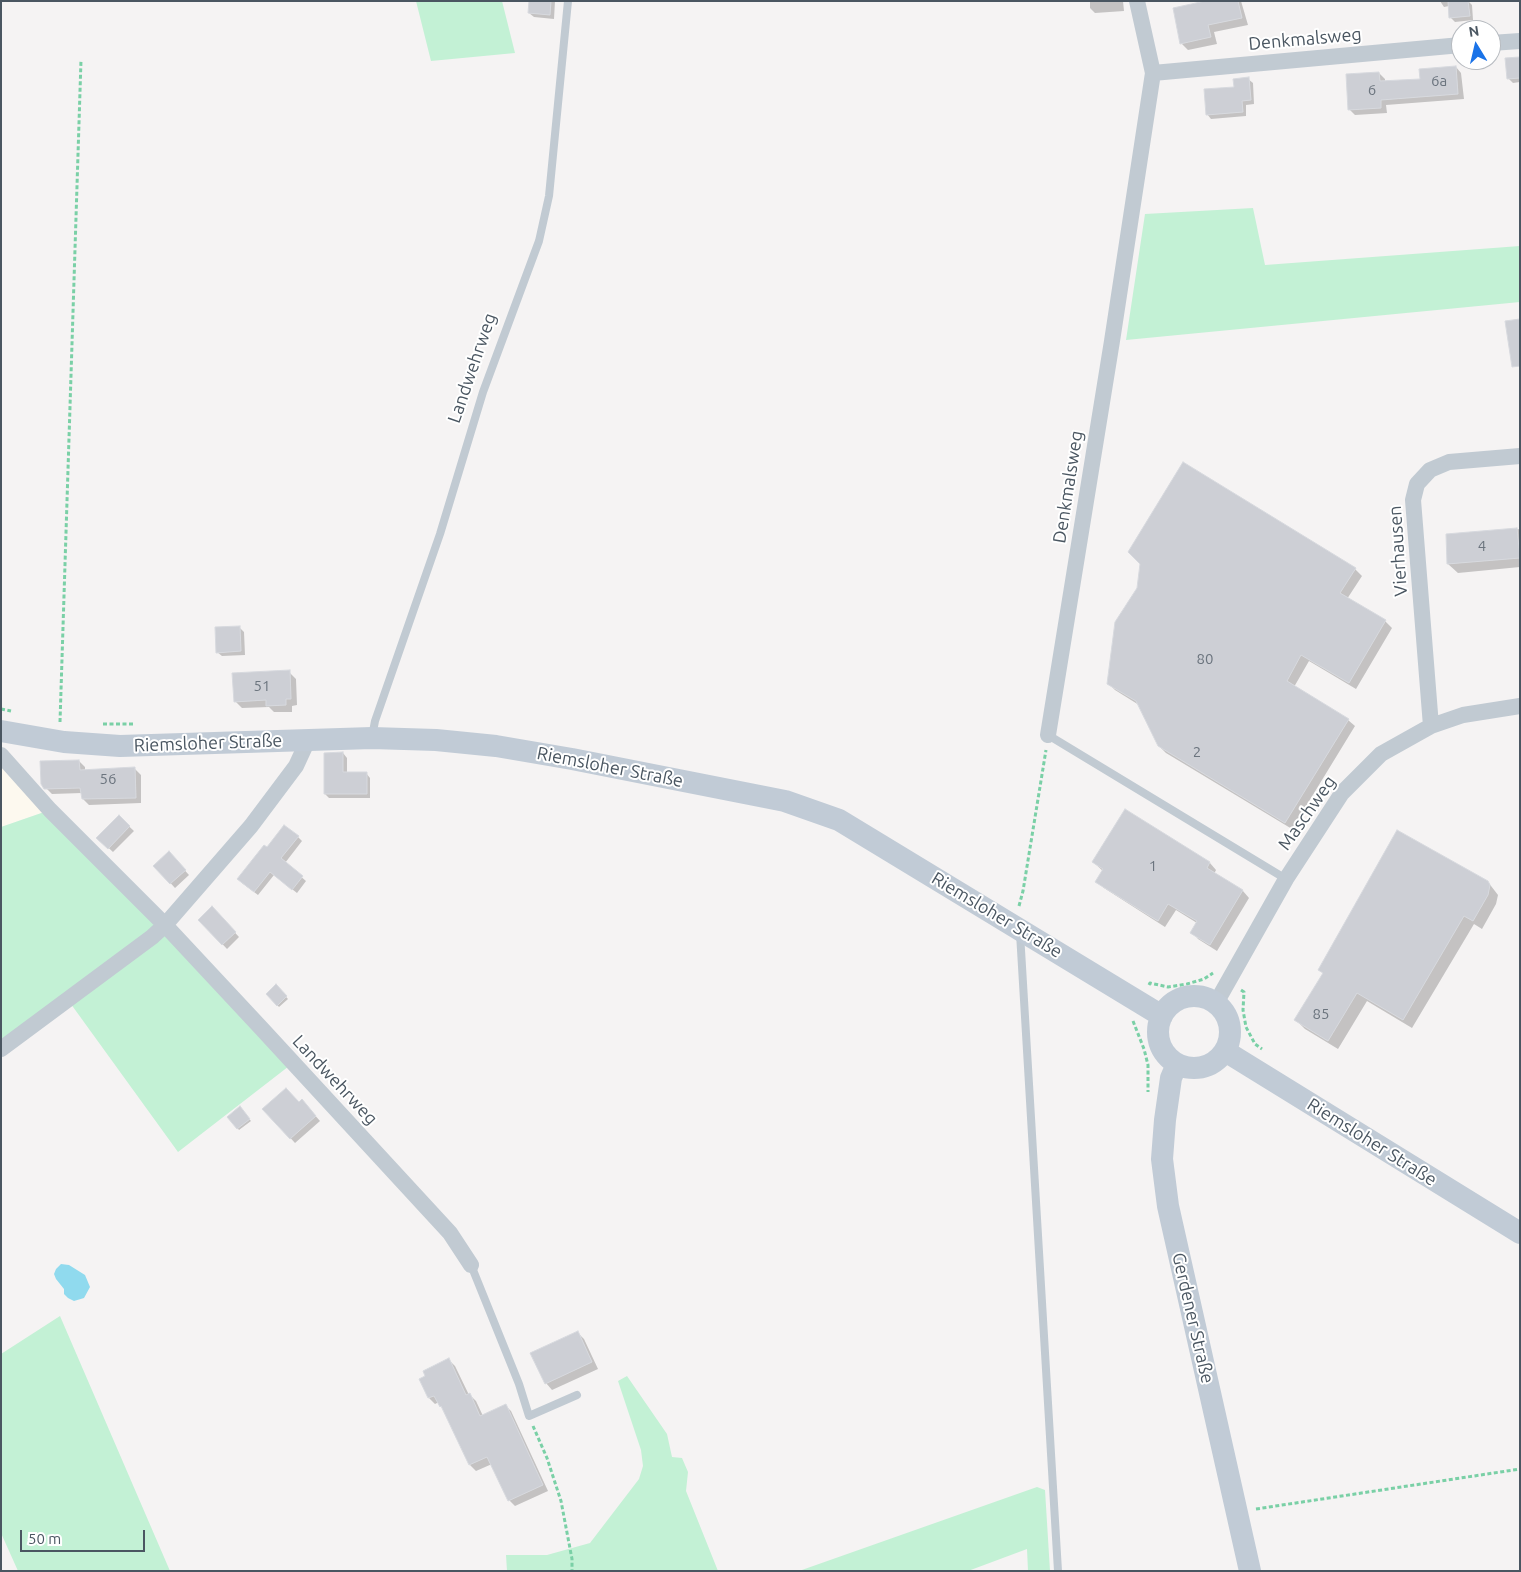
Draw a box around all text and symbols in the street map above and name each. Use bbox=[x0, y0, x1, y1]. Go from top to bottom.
north arrow bbox=[1451, 20, 1501, 70]
text: N bbox=[1467, 22, 1480, 40]
street label: Denkmalsweg bbox=[1247, 23, 1363, 55]
house number: 6a bbox=[1431, 72, 1447, 90]
house number: 6 bbox=[1368, 81, 1376, 99]
street label: Landwehrweg bbox=[443, 310, 501, 426]
street label: Denkmalsweg bbox=[1048, 429, 1088, 545]
street label: Vierhausen bbox=[1384, 505, 1412, 597]
house number: 4 bbox=[1478, 537, 1486, 555]
house number: 80 bbox=[1197, 650, 1213, 668]
house number: 51 bbox=[254, 677, 270, 695]
street label: Riemsloher Straße bbox=[133, 730, 283, 756]
street label: Riemsloher Straße bbox=[535, 742, 685, 792]
house number: 2 bbox=[1193, 743, 1201, 761]
house number: 56 bbox=[100, 770, 116, 788]
street label: Maschweg bbox=[1274, 772, 1340, 854]
house number: 1 bbox=[1149, 857, 1157, 875]
street label: Riemsloher Straße bbox=[928, 867, 1066, 963]
house number: 85 bbox=[1313, 1005, 1329, 1023]
street label: Landwehrweg bbox=[288, 1031, 382, 1129]
street label: Riemsloher Straße bbox=[1303, 1093, 1441, 1191]
street label: Gerdener Straße bbox=[1167, 1250, 1219, 1386]
scale bar bbox=[22, 1520, 148, 1552]
text: 50 m bbox=[28, 1530, 61, 1547]

